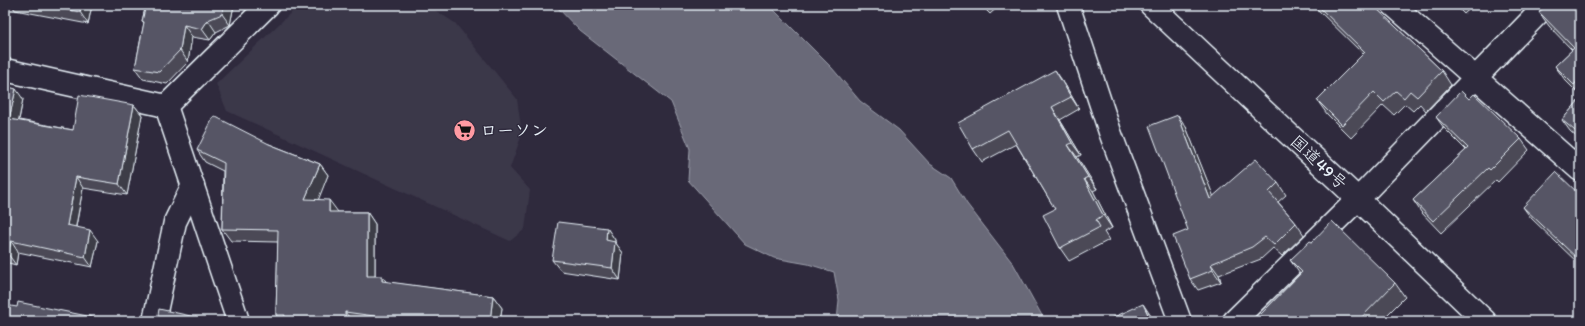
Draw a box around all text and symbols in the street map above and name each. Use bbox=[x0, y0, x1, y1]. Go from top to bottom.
supermarket icon: ローソン bbox=[451, 117, 477, 143]
place label: ローソン bbox=[480, 120, 548, 140]
street label: 国道49号 bbox=[1287, 131, 1351, 193]

